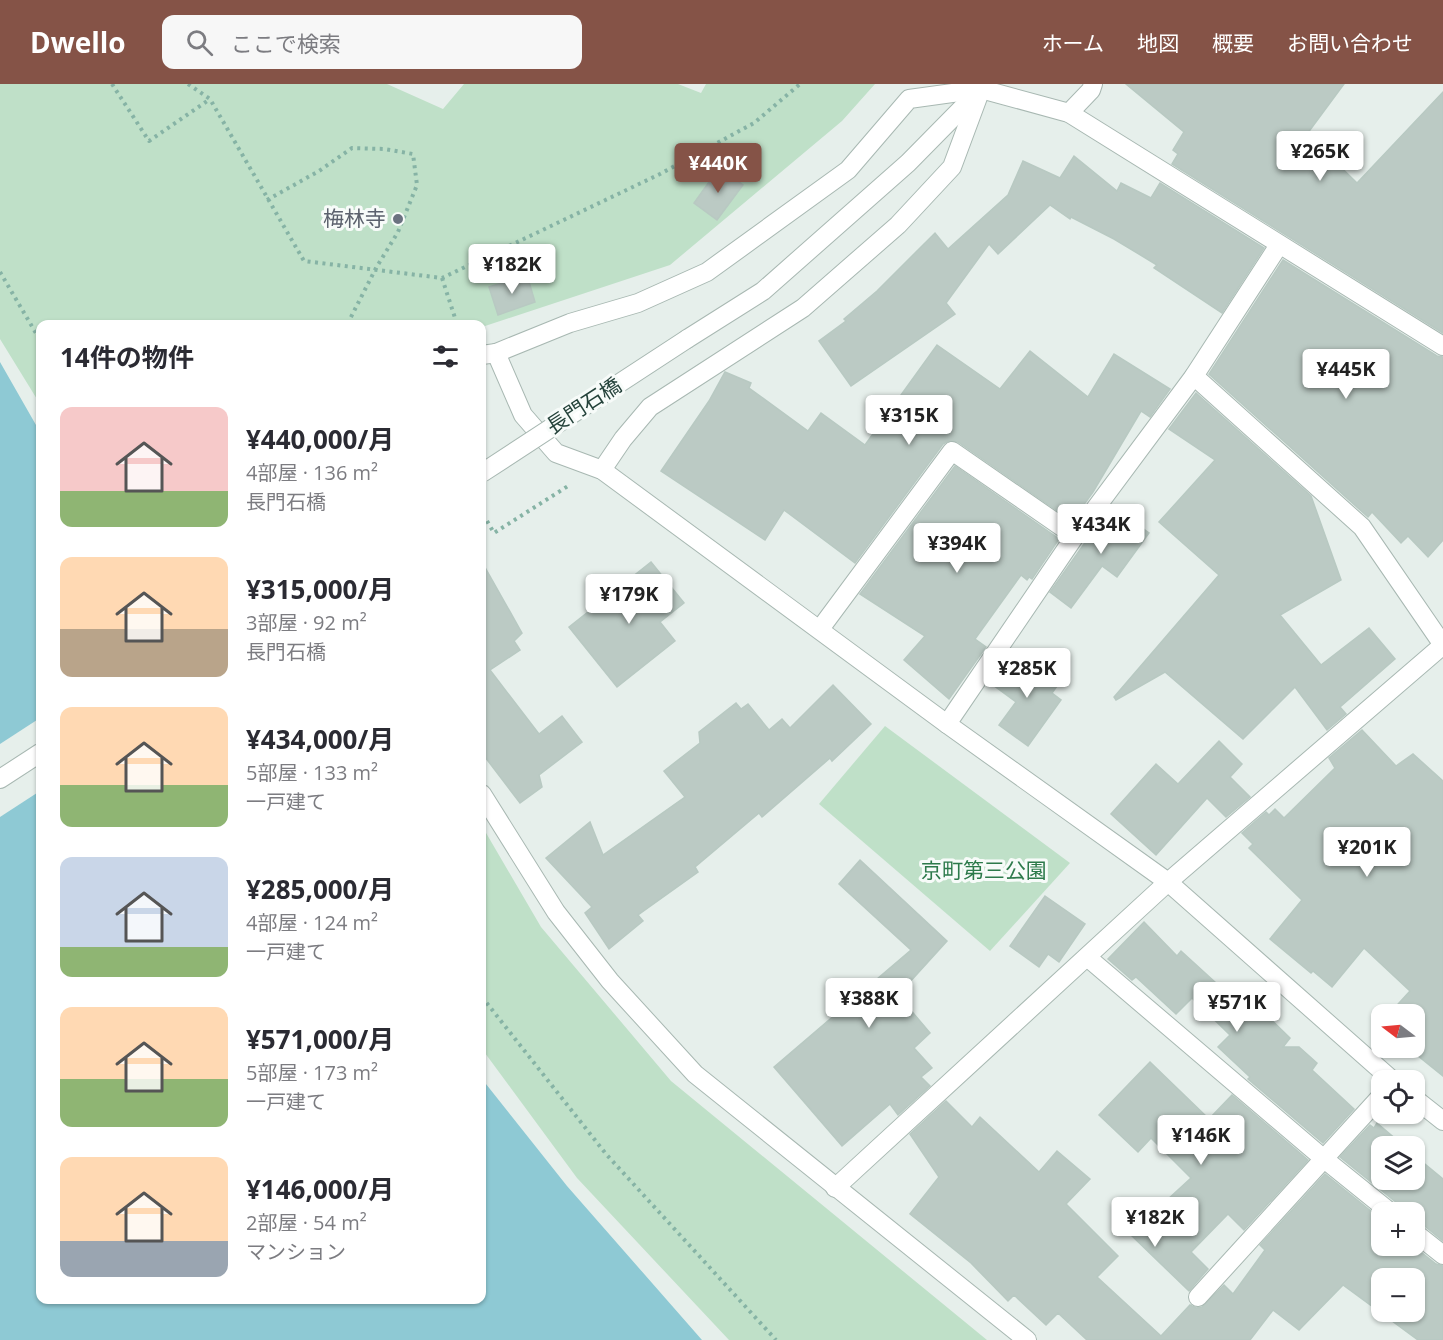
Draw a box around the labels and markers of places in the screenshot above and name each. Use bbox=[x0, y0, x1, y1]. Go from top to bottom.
pin: ¥265K bbox=[1278, 131, 1362, 182]
pin: ¥440K bbox=[676, 143, 760, 194]
place label: 梅林寺 bbox=[323, 204, 386, 232]
marker: 梅林寺 bbox=[391, 212, 405, 226]
pin: ¥182K bbox=[470, 244, 554, 295]
pin: ¥445K bbox=[1304, 349, 1388, 400]
pin: ¥315K bbox=[867, 395, 951, 446]
pin: ¥434K bbox=[1059, 504, 1143, 555]
pin: ¥394K bbox=[915, 523, 999, 574]
pin: ¥179K bbox=[587, 574, 671, 625]
pin: ¥285K bbox=[985, 648, 1069, 699]
pin: ¥201K bbox=[1325, 827, 1409, 878]
pin: ¥388K bbox=[827, 978, 911, 1029]
pin: ¥571K bbox=[1195, 982, 1279, 1033]
pin: ¥146K bbox=[1159, 1115, 1243, 1166]
pin: ¥182K bbox=[1113, 1197, 1197, 1248]

